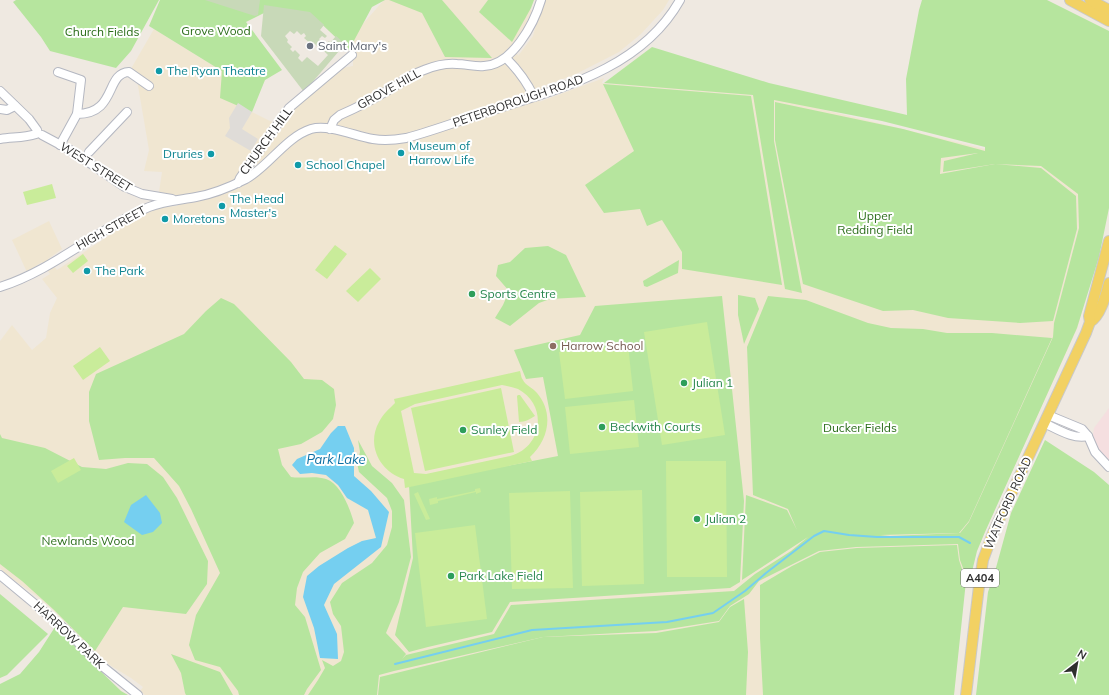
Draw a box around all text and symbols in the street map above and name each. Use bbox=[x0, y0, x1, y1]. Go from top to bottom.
park label: Grove Wood bbox=[181, 23, 251, 38]
park label: Church Fields bbox=[65, 24, 139, 39]
place label: Saint Mary's bbox=[318, 38, 387, 53]
marker: Saint Mary's bbox=[305, 41, 315, 51]
place label: The Ryan Theatre bbox=[167, 63, 266, 78]
street label: GROVE HILL bbox=[354, 65, 423, 112]
marker: The Ryan Theatre bbox=[154, 66, 164, 76]
street label: PETERBOROUGH ROAD bbox=[451, 71, 585, 130]
street label: CHURCH HILL bbox=[236, 103, 296, 178]
street label: WEST STREET bbox=[58, 138, 136, 195]
place label: Museum of Harrow Life bbox=[409, 138, 474, 167]
place label: Druries bbox=[163, 146, 203, 161]
marker: Museum of Harrow Life bbox=[396, 148, 406, 158]
marker: Druries bbox=[206, 149, 216, 159]
place label: School Chapel bbox=[306, 157, 385, 172]
marker: School Chapel bbox=[293, 160, 303, 170]
place label: The Head Master's bbox=[230, 191, 284, 220]
marker: The Head Master's bbox=[217, 201, 227, 211]
street label: HIGH STREET bbox=[73, 202, 149, 253]
park label: Upper Redding Field bbox=[837, 208, 913, 237]
place label: Moretons bbox=[173, 211, 225, 226]
marker: Moretons bbox=[160, 214, 170, 224]
place label: The Park bbox=[95, 263, 145, 278]
marker: The Park bbox=[82, 266, 92, 276]
place label: Sports Centre bbox=[480, 286, 556, 301]
marker: Sports Centre bbox=[467, 289, 477, 299]
place label: Harrow School bbox=[561, 338, 643, 353]
marker: Harrow School bbox=[548, 341, 558, 351]
place label: Julian 1 bbox=[692, 375, 733, 390]
marker: Julian 1 bbox=[679, 378, 689, 388]
place label: Beckwith Courts bbox=[610, 419, 701, 434]
park label: Ducker Fields bbox=[823, 420, 897, 435]
place label: Sunley Field bbox=[471, 422, 537, 437]
marker: Beckwith Courts bbox=[597, 422, 607, 432]
marker: Sunley Field bbox=[458, 425, 468, 435]
water label: Park Lake bbox=[306, 451, 366, 467]
street label: WATFORD ROAD bbox=[981, 454, 1035, 551]
place label: Julian 2 bbox=[705, 511, 746, 526]
marker: Julian 2 bbox=[692, 514, 702, 524]
park label: Newlands Wood bbox=[42, 533, 134, 548]
place label: Park Lake Field bbox=[459, 568, 543, 583]
road number: A404 bbox=[961, 569, 999, 587]
marker: Park Lake Field bbox=[446, 571, 456, 581]
street label: HARROW PARK bbox=[31, 598, 108, 672]
north arrow bbox=[1057, 643, 1097, 683]
text: N bbox=[1075, 646, 1089, 663]

